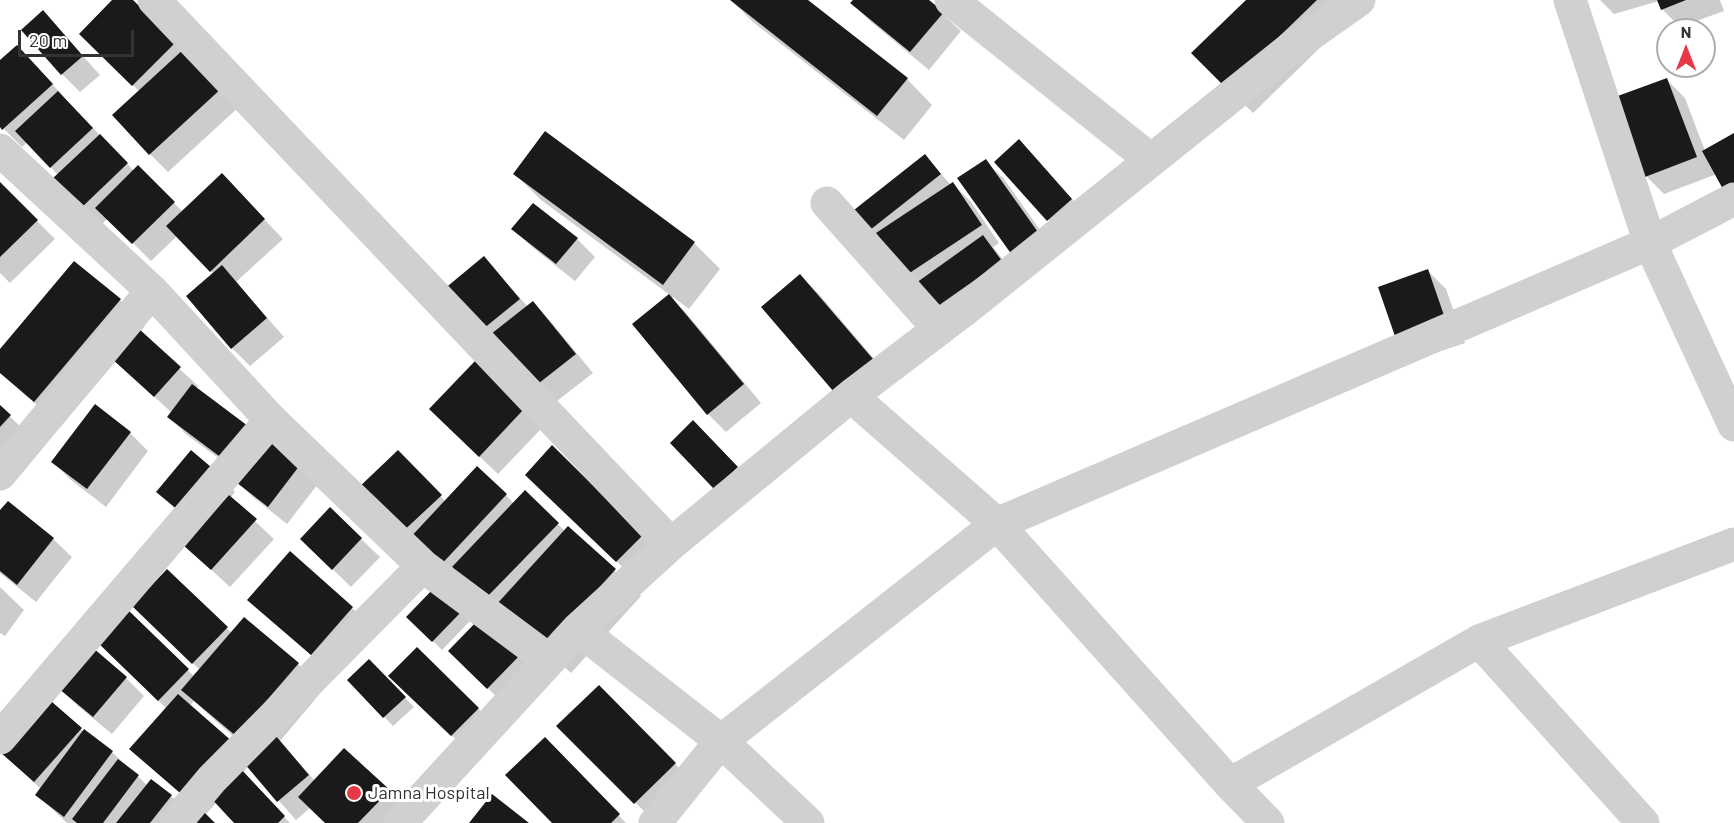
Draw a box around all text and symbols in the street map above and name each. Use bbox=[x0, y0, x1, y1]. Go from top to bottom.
scale bar bbox=[21, 18, 136, 56]
north arrow bbox=[1656, 18, 1716, 78]
text: N bbox=[1681, 22, 1691, 41]
text: 20 m bbox=[29, 29, 67, 51]
place label: Jamna Hospital bbox=[368, 782, 490, 804]
marker: Jamna Hospital bbox=[345, 784, 363, 802]

